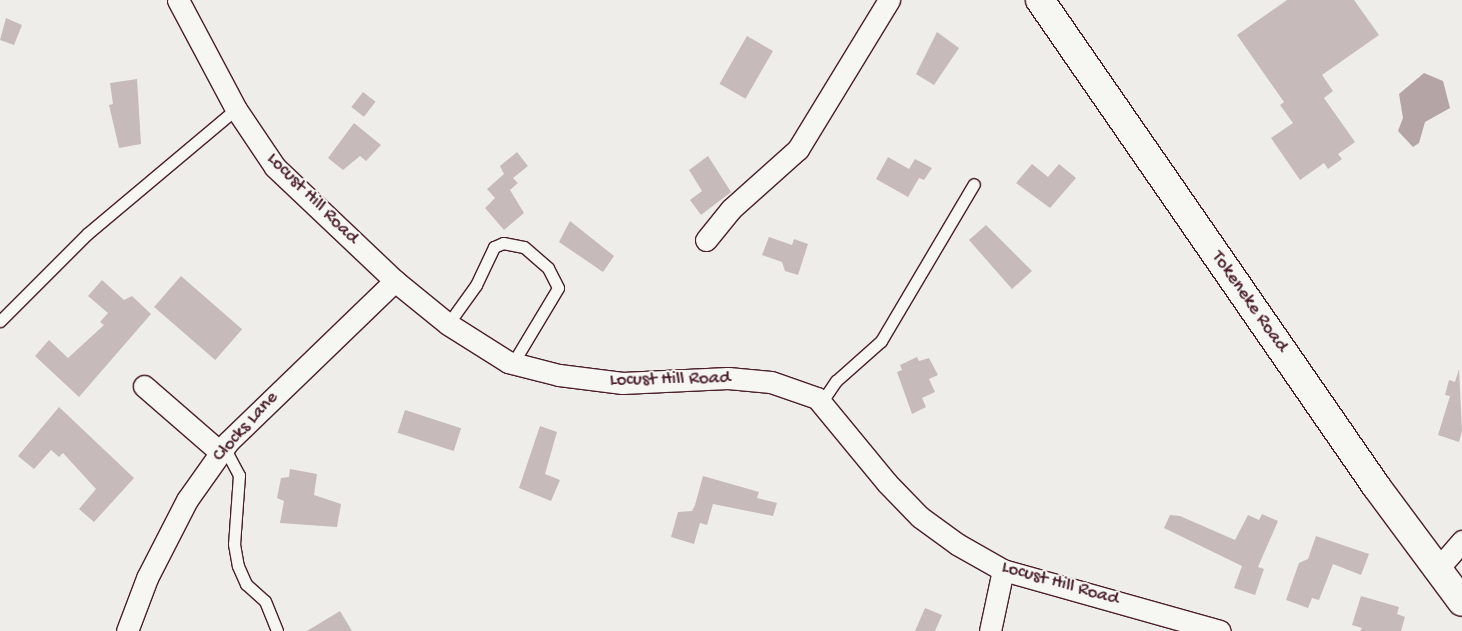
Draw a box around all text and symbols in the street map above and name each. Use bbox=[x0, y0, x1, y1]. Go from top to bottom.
street label: Locust Hill Road bbox=[261, 148, 363, 250]
street label: Tokeneke Road bbox=[1206, 247, 1292, 357]
street label: Locust Hill Road bbox=[609, 368, 731, 392]
street label: Clocks Lane bbox=[208, 387, 284, 467]
street label: Locust Hill Road bbox=[999, 556, 1121, 612]

